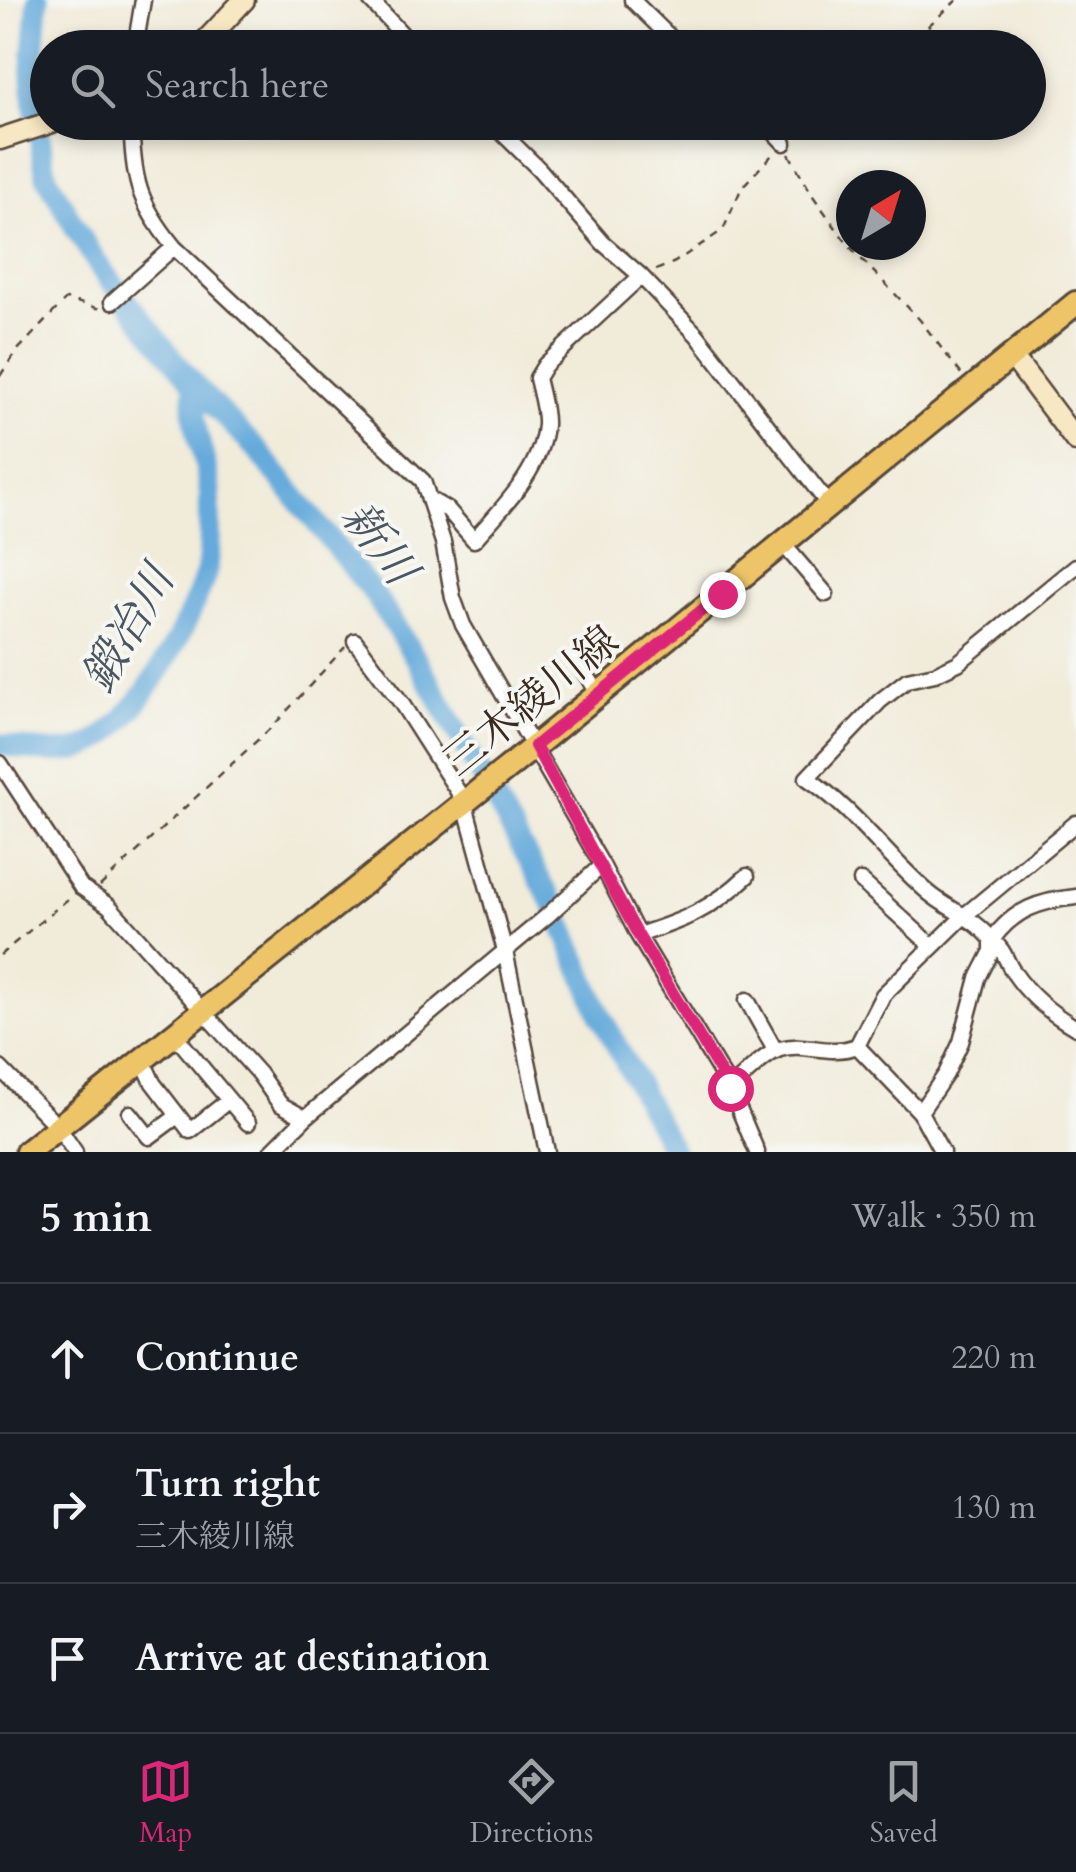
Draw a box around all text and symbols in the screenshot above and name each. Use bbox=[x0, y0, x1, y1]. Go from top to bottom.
search box bbox=[30, 30, 1046, 140]
icon: search bbox=[65, 58, 120, 113]
text: Search here bbox=[145, 59, 329, 111]
north arrow bbox=[836, 170, 926, 260]
water label: 新川 bbox=[327, 489, 433, 601]
water label: 鍛冶川 bbox=[68, 551, 191, 702]
route end bbox=[700, 572, 746, 618]
street label: 三木綾川線 bbox=[431, 613, 630, 789]
route start bbox=[708, 1066, 754, 1112]
text: 5 min bbox=[40, 1189, 152, 1246]
text: Walk · 350 m bbox=[851, 1195, 1036, 1239]
icon: ahead bbox=[40, 1331, 95, 1386]
text: Continue bbox=[135, 1332, 299, 1384]
text: 220 m bbox=[951, 1336, 1036, 1380]
text: Turn right bbox=[135, 1458, 320, 1510]
icon: right bbox=[40, 1481, 95, 1536]
text: 130 m bbox=[951, 1486, 1036, 1530]
text: 三木綾川線 bbox=[135, 1515, 295, 1559]
icon: arrive bbox=[40, 1631, 95, 1686]
text: Arrive at destination bbox=[135, 1632, 490, 1684]
tab: Map bbox=[138, 1754, 193, 1852]
tab: Directions bbox=[470, 1754, 593, 1852]
tab: Saved bbox=[870, 1754, 938, 1852]

